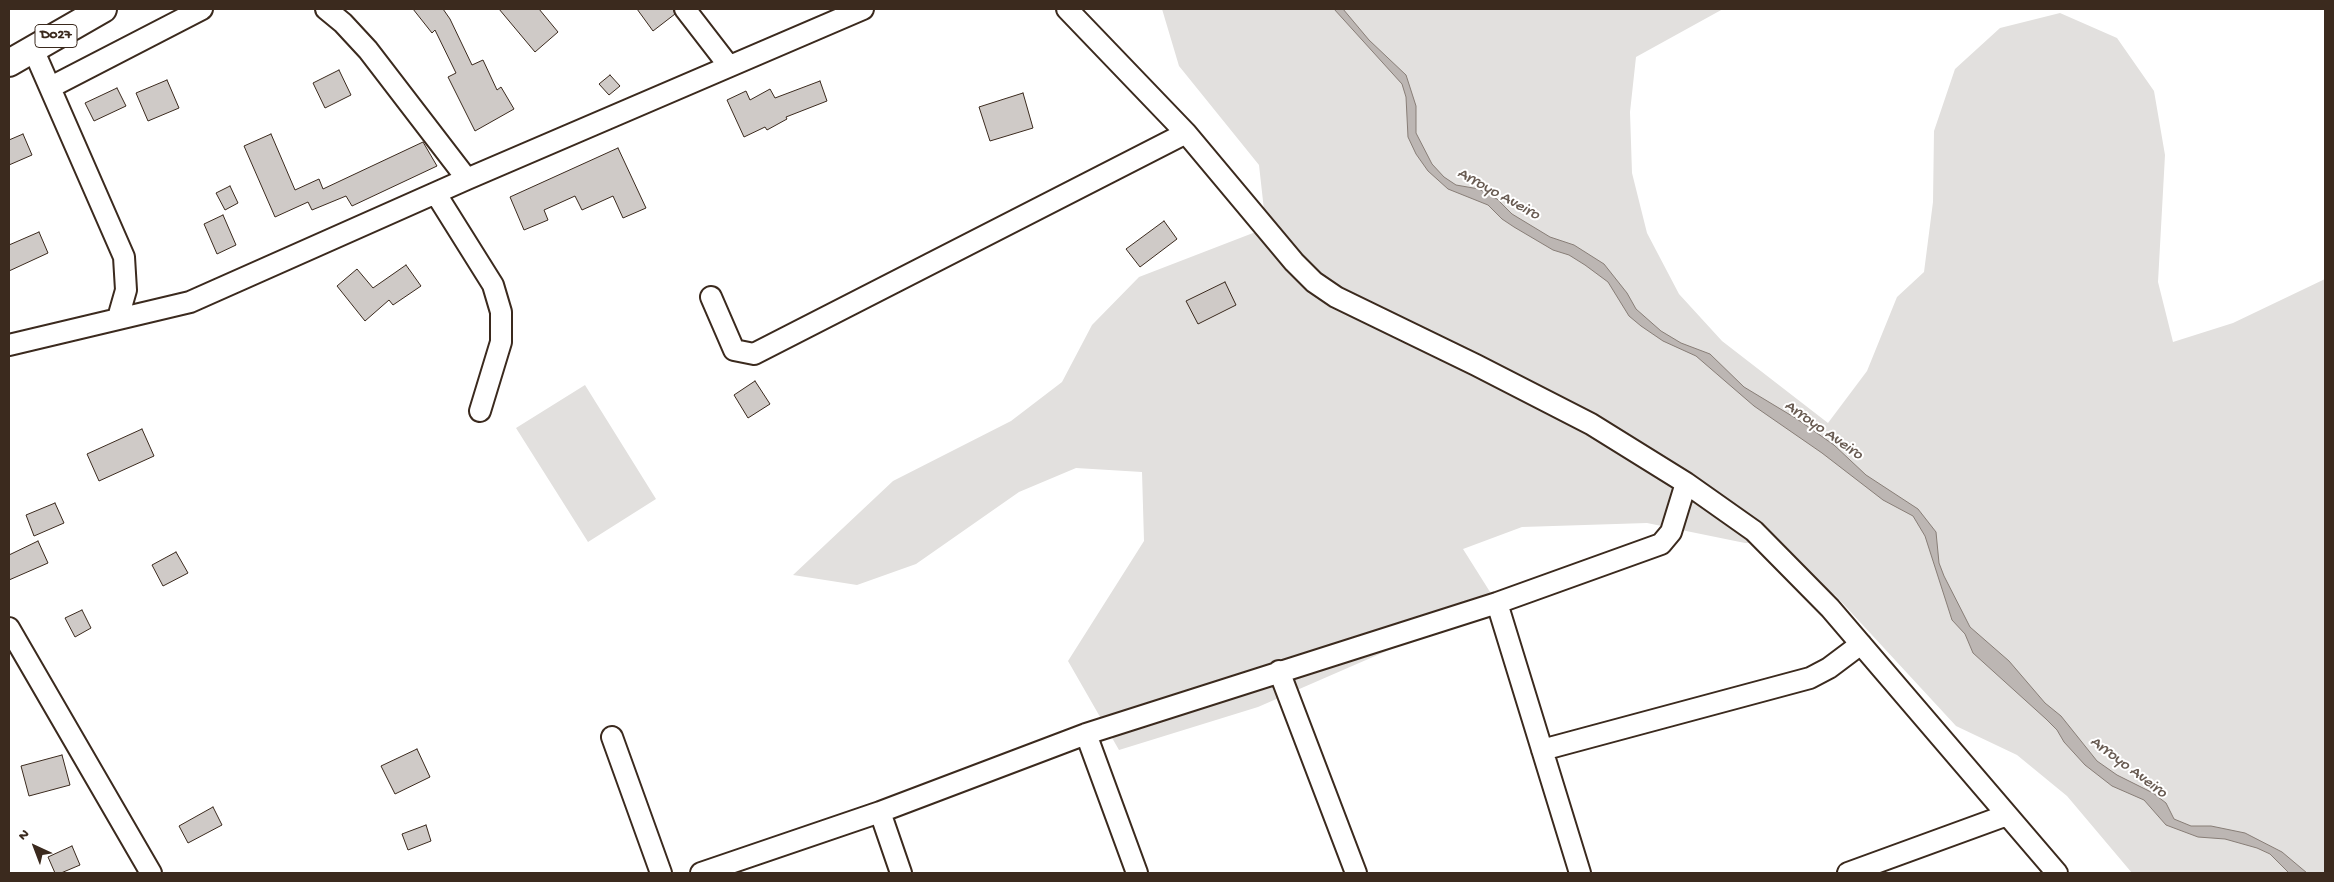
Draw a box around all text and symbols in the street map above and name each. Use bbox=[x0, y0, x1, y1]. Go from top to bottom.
road number: D027 bbox=[35, 24, 77, 48]
water label: Arroyo Aveiro bbox=[1453, 164, 1543, 226]
water label: Arroyo Aveiro bbox=[1780, 397, 1866, 465]
water label: Arroyo Aveiro bbox=[2086, 733, 2170, 803]
north arrow bbox=[10, 822, 60, 872]
text: N bbox=[15, 826, 34, 845]

